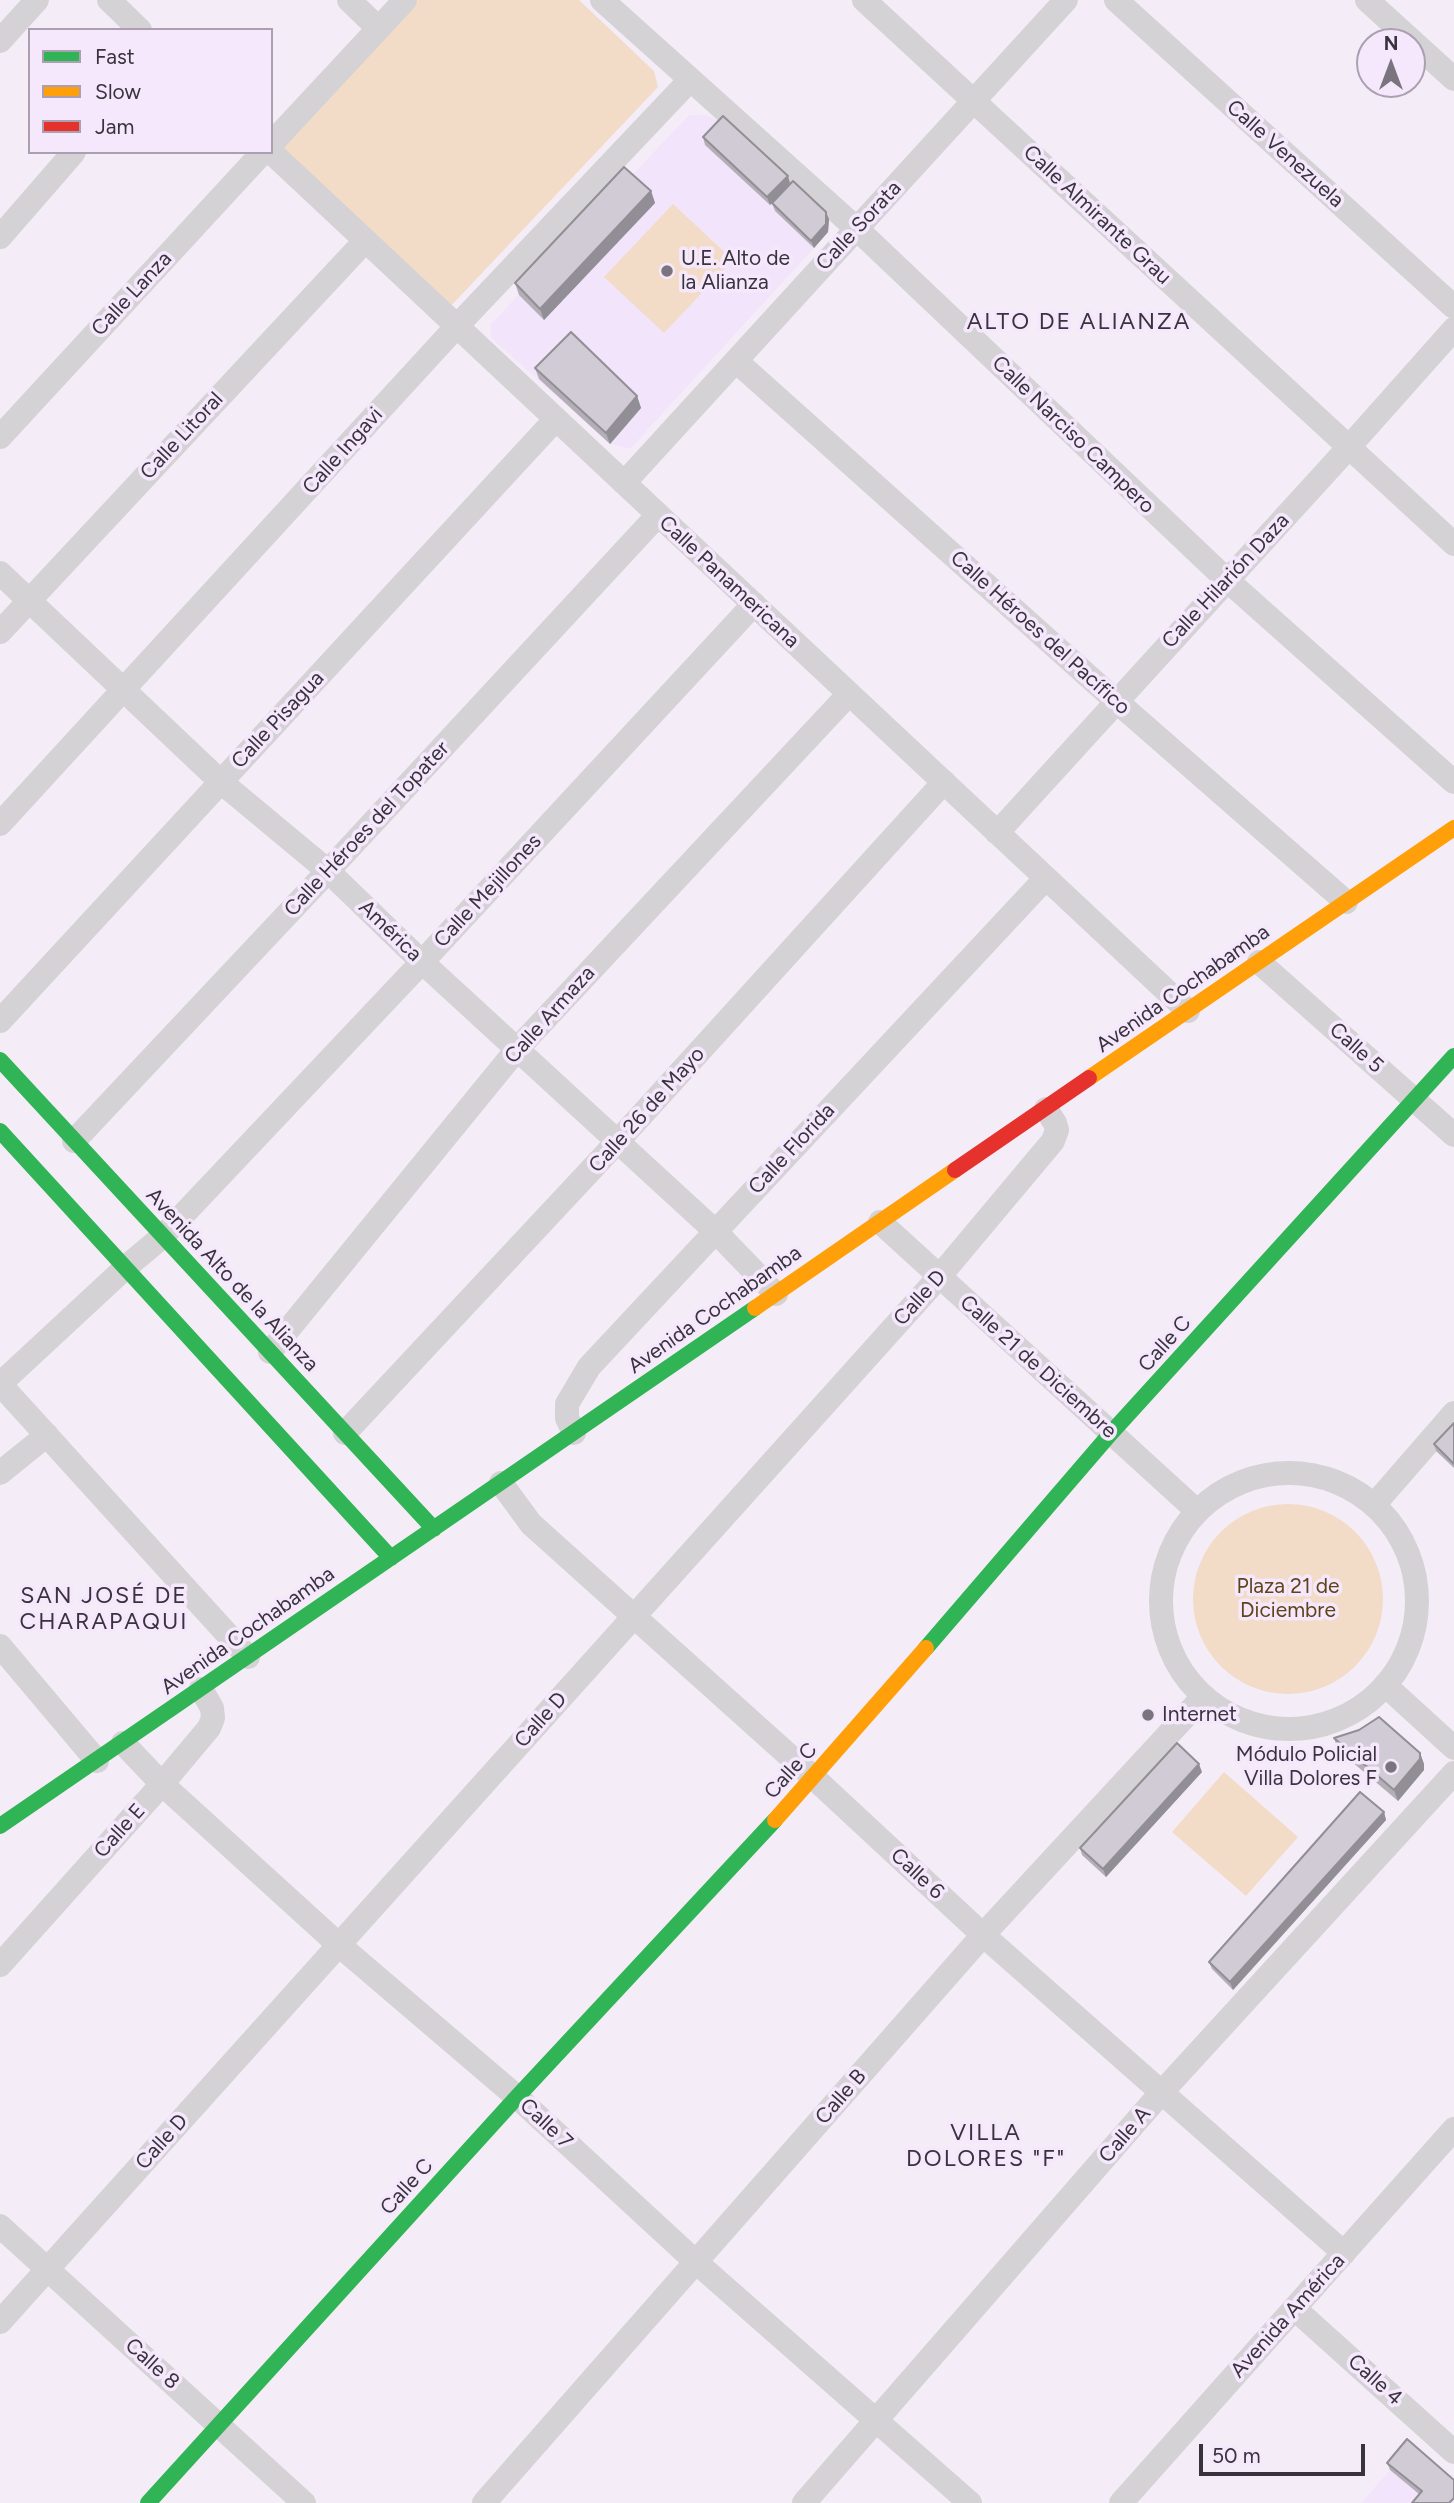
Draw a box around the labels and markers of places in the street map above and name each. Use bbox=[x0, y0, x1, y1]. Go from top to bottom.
place label: U.E. Alto de la Alianza bbox=[681, 246, 790, 296]
marker: U.E. Alto de la Alianza bbox=[659, 263, 675, 279]
place label: Internet bbox=[1162, 1702, 1237, 1728]
marker: Internet bbox=[1140, 1707, 1156, 1723]
place label: Módulo Policial Villa Dolores F bbox=[1236, 1742, 1377, 1792]
marker: Módulo Policial Villa Dolores F bbox=[1383, 1759, 1399, 1775]

